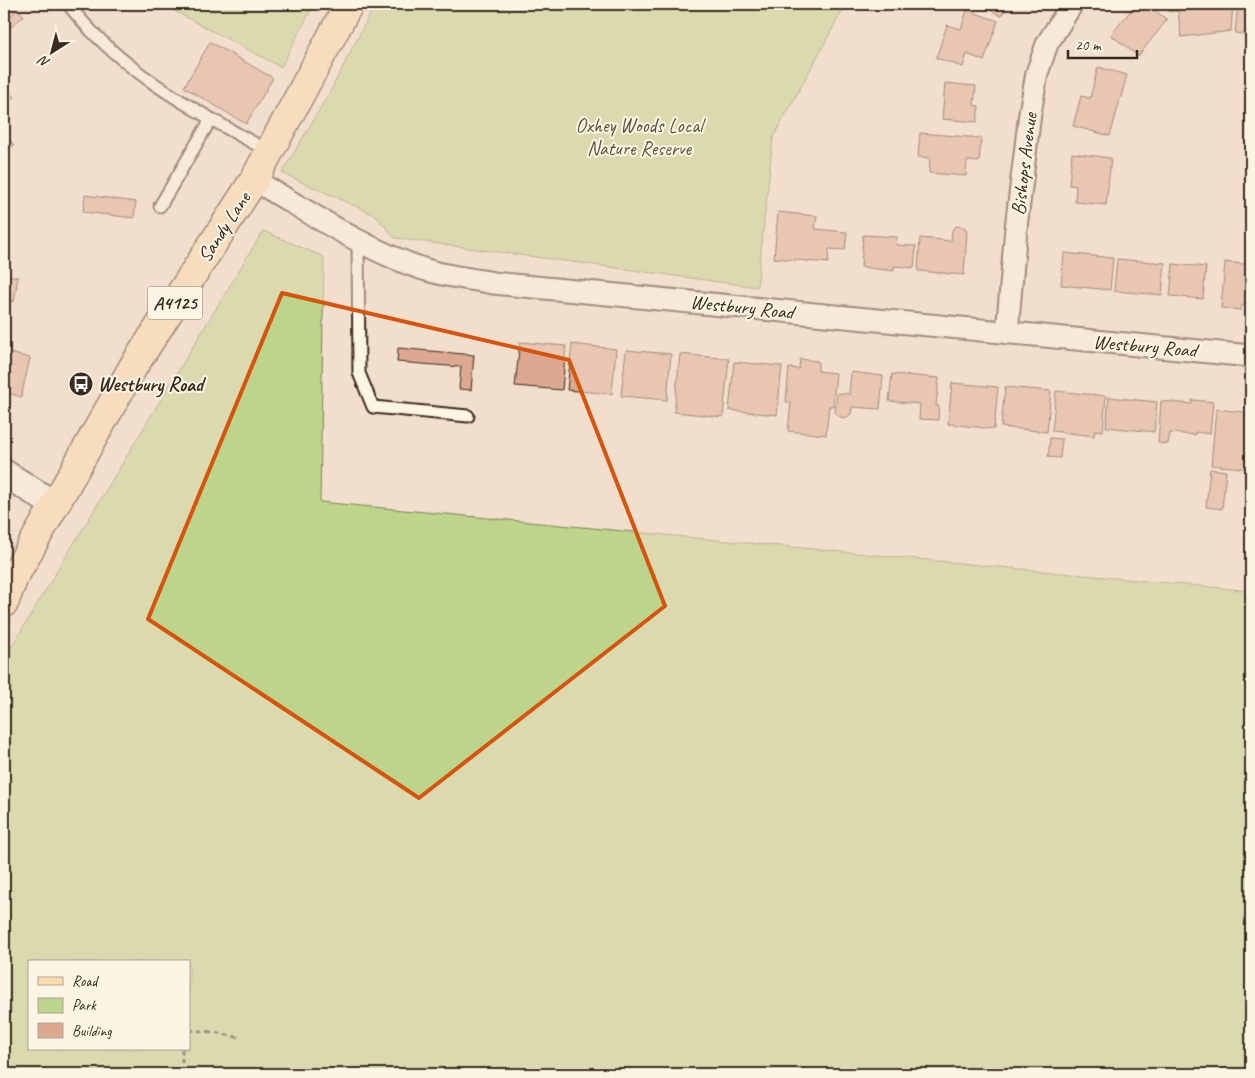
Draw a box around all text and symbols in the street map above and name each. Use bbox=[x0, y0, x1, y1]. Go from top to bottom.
north arrow bbox=[28, 28, 78, 78]
scale bar bbox=[1068, 28, 1136, 60]
text: 20 m bbox=[1075, 36, 1102, 55]
text: N bbox=[34, 51, 53, 72]
street label: Bishops Avenue bbox=[1005, 110, 1043, 216]
park label: Oxhey Woods Local Nature Reserve bbox=[575, 113, 706, 161]
street label: Sandy Lane bbox=[192, 186, 257, 267]
road number: A4125 bbox=[148, 286, 202, 320]
street label: Westbury Road bbox=[689, 289, 798, 325]
street label: Westbury Road bbox=[1092, 329, 1201, 363]
bus stop icon: Westbury Road bbox=[68, 371, 94, 397]
place label: Westbury Road bbox=[98, 372, 207, 398]
legend bbox=[28, 960, 190, 1050]
text: Road bbox=[72, 972, 99, 991]
text: Park bbox=[72, 996, 97, 1015]
text: Building bbox=[72, 1022, 112, 1041]

